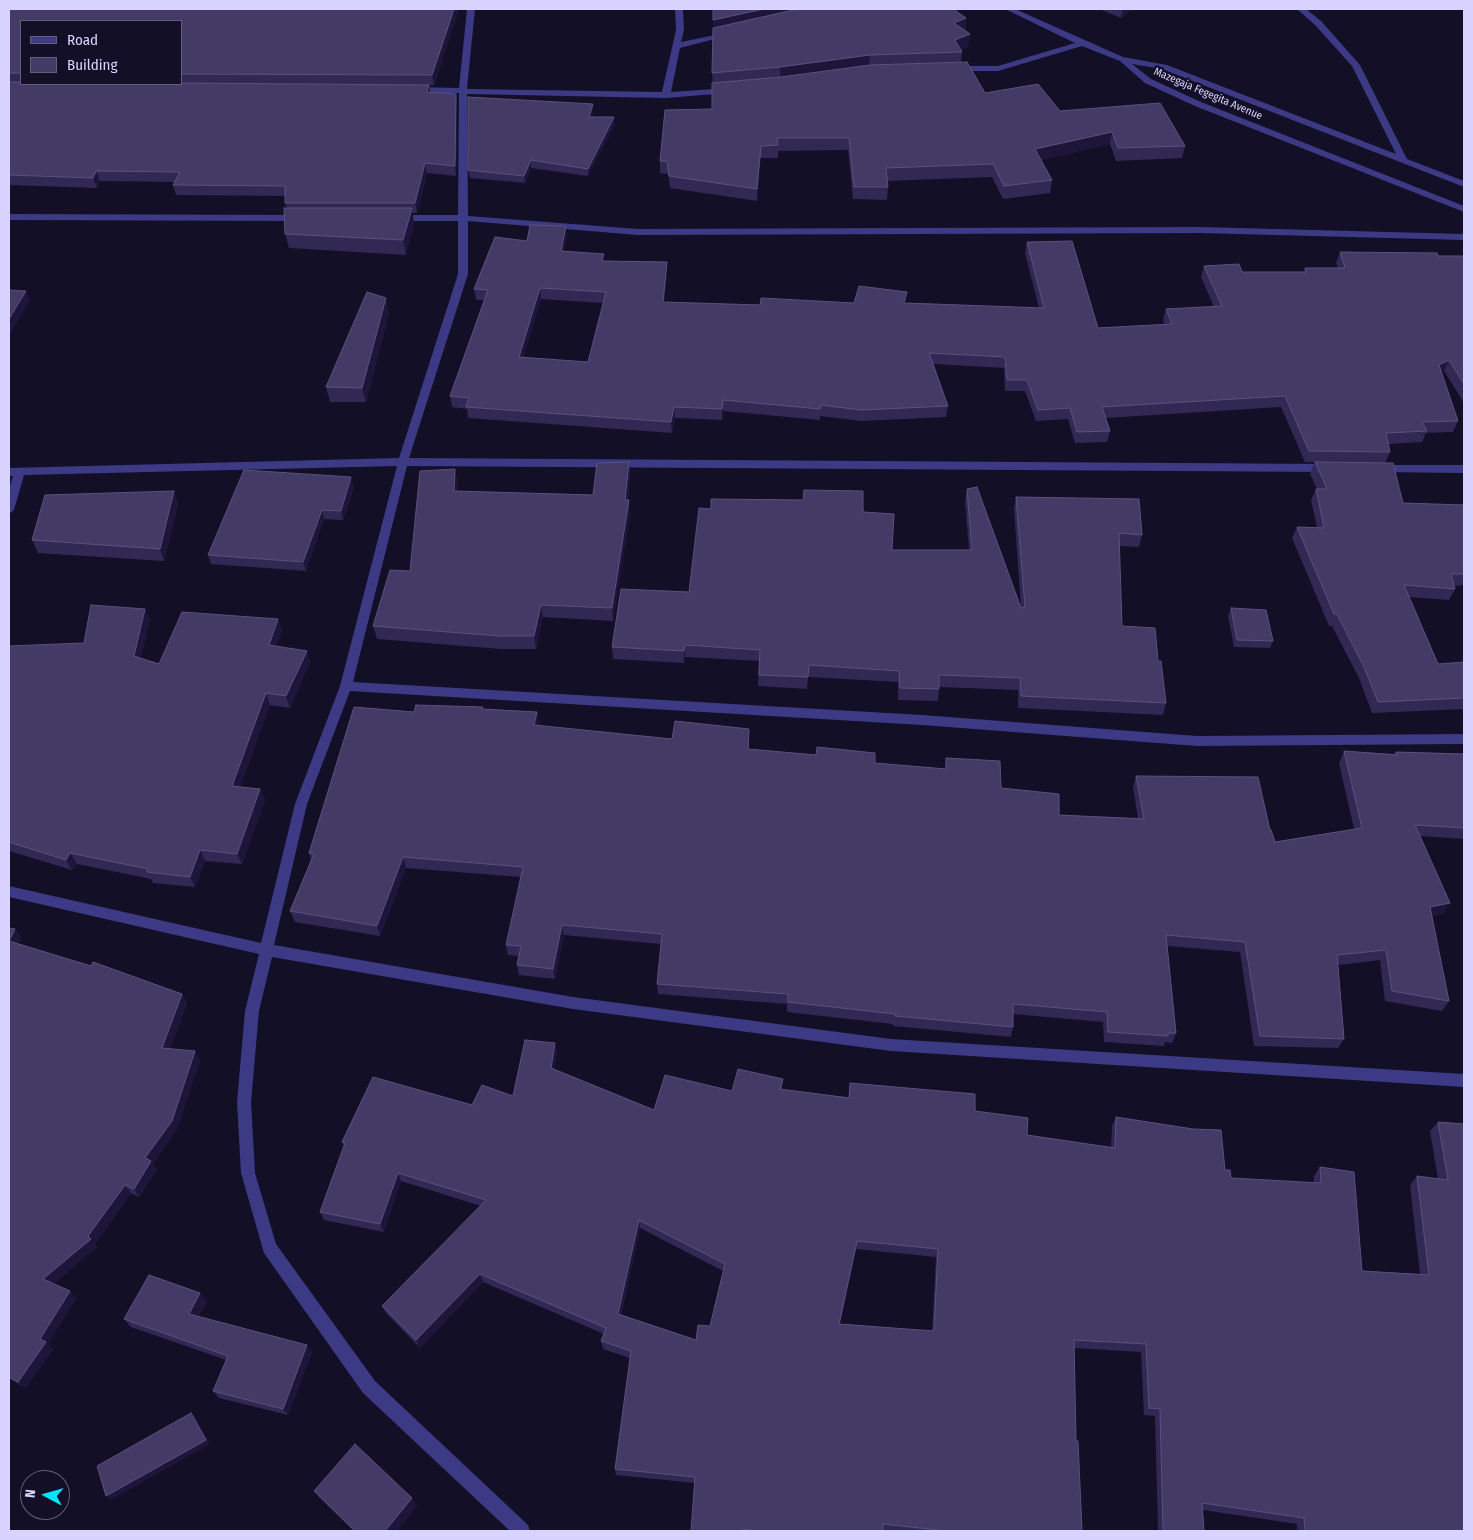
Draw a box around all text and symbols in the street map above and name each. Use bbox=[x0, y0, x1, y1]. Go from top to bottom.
legend bbox=[20, 20, 182, 85]
text: Road bbox=[67, 31, 98, 49]
text: Building bbox=[67, 56, 118, 74]
street label: Mazegaja Fegegita Avenue bbox=[1152, 65, 1264, 123]
north arrow bbox=[20, 1470, 70, 1520]
text: N bbox=[22, 1488, 39, 1499]

